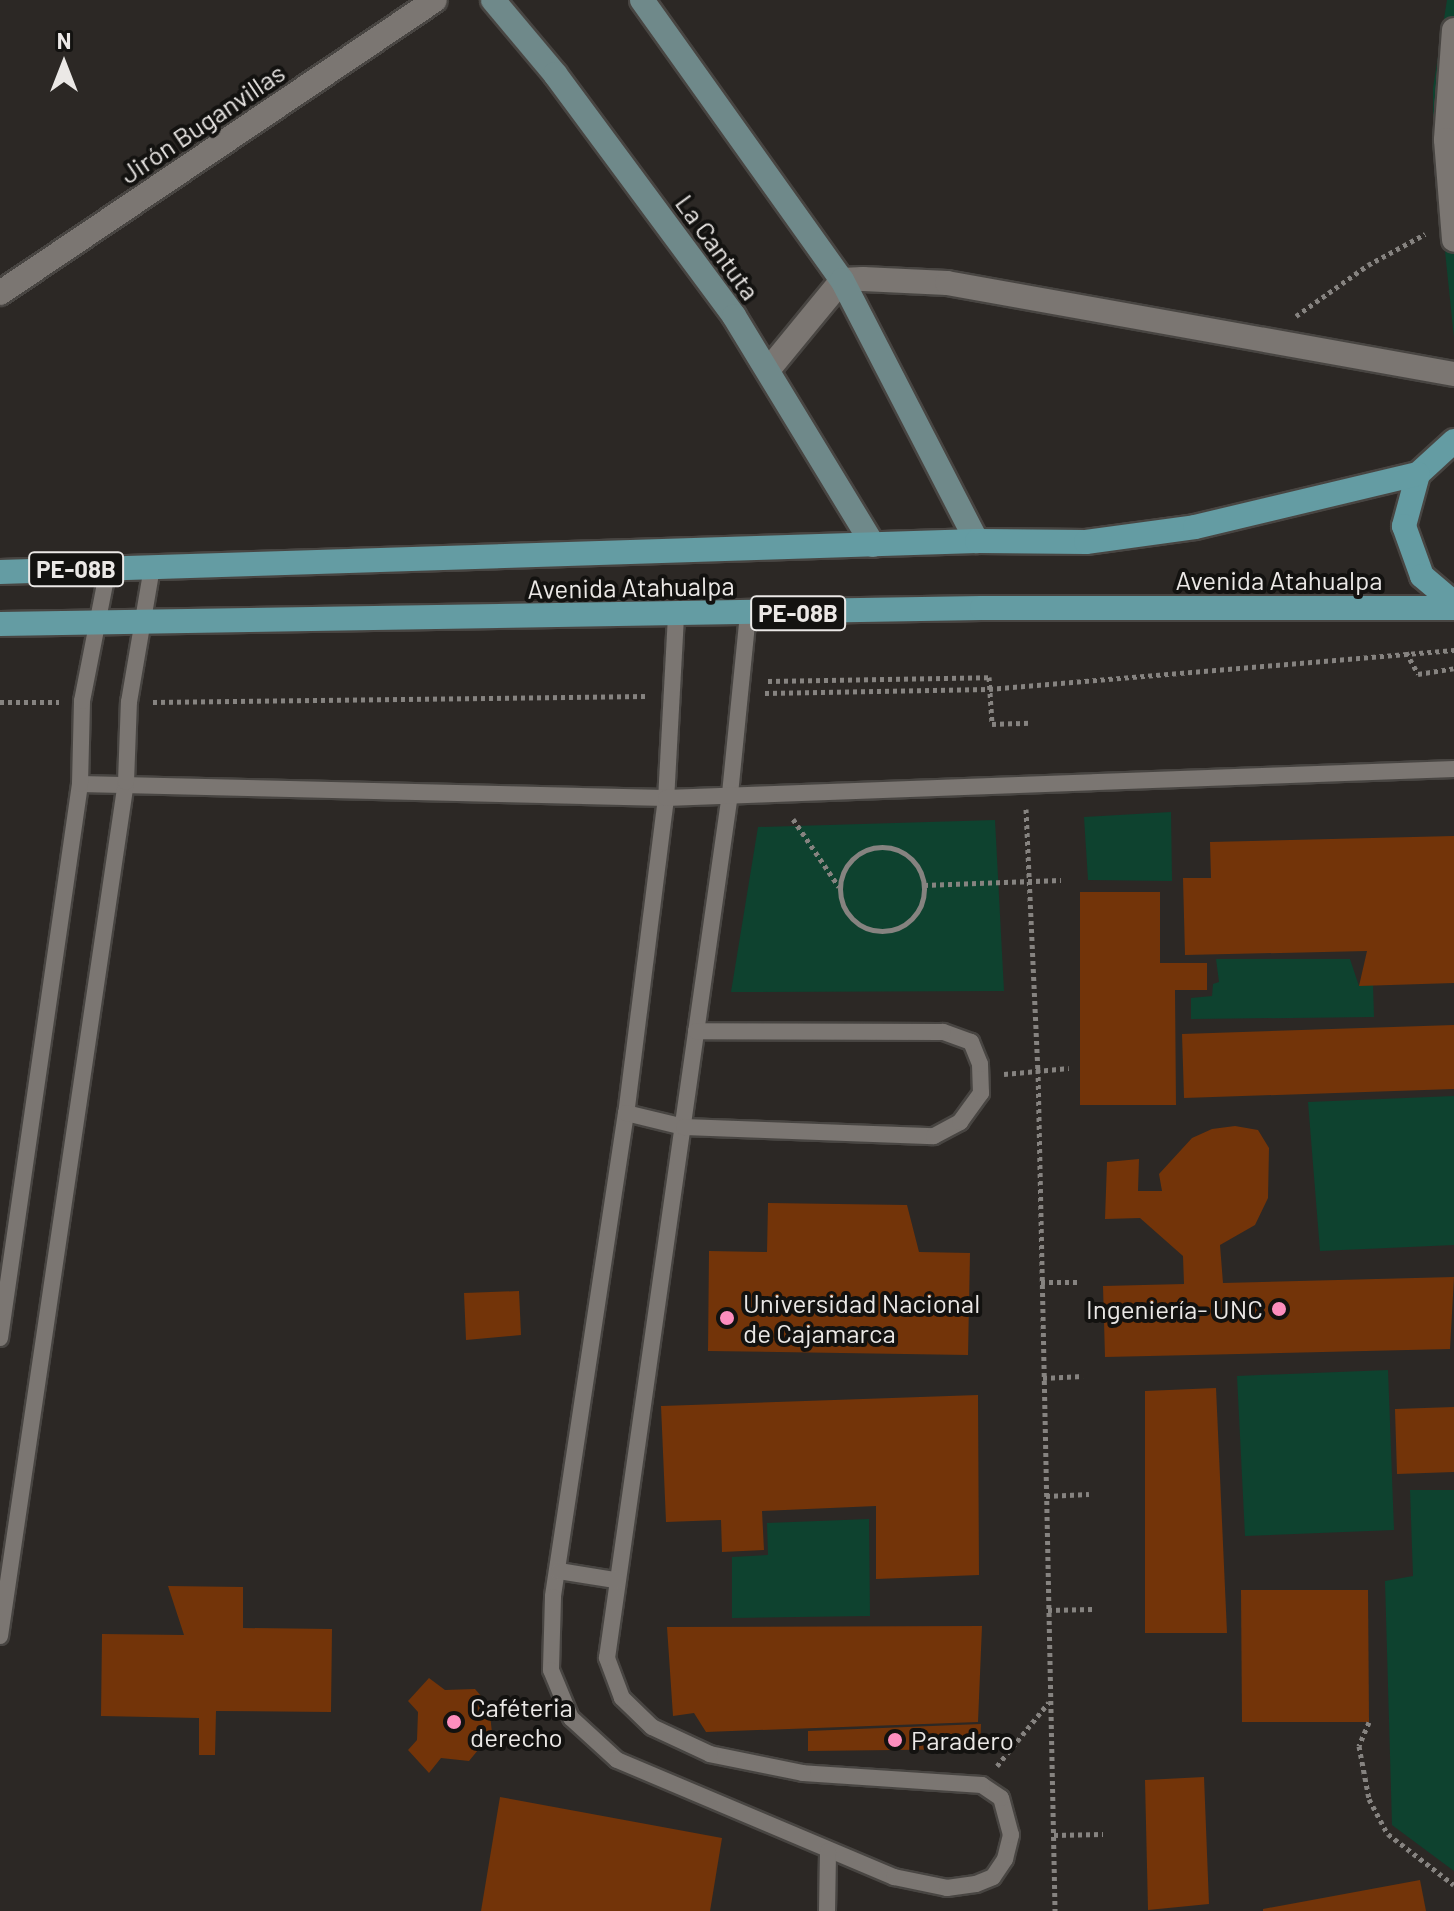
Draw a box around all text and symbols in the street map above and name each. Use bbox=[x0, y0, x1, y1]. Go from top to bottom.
north arrow bbox=[24, 24, 104, 104]
text: N bbox=[57, 27, 71, 53]
street label: Jirón Buganvillas bbox=[114, 56, 290, 190]
street label: La Cantuta bbox=[669, 188, 767, 306]
road number: PE-08B bbox=[28, 549, 124, 589]
street label: Avenida Atahualpa bbox=[1175, 564, 1383, 596]
street label: Avenida Atahualpa bbox=[527, 570, 735, 604]
road number: PE-08B bbox=[750, 593, 846, 633]
place label: Universidad Nacional de Cajamarca bbox=[743, 1287, 980, 1348]
place label: Ingeniería- UNC bbox=[1086, 1293, 1263, 1325]
marker: Ingeniería- UNC bbox=[1270, 1300, 1288, 1318]
marker: Universidad Nacional de Cajamarca bbox=[718, 1309, 736, 1327]
place label: Caféteria derecho bbox=[470, 1691, 573, 1752]
marker: Caféteria derecho bbox=[445, 1713, 463, 1731]
place label: Paradero bbox=[911, 1724, 1014, 1756]
marker: Paradero bbox=[886, 1731, 904, 1749]

